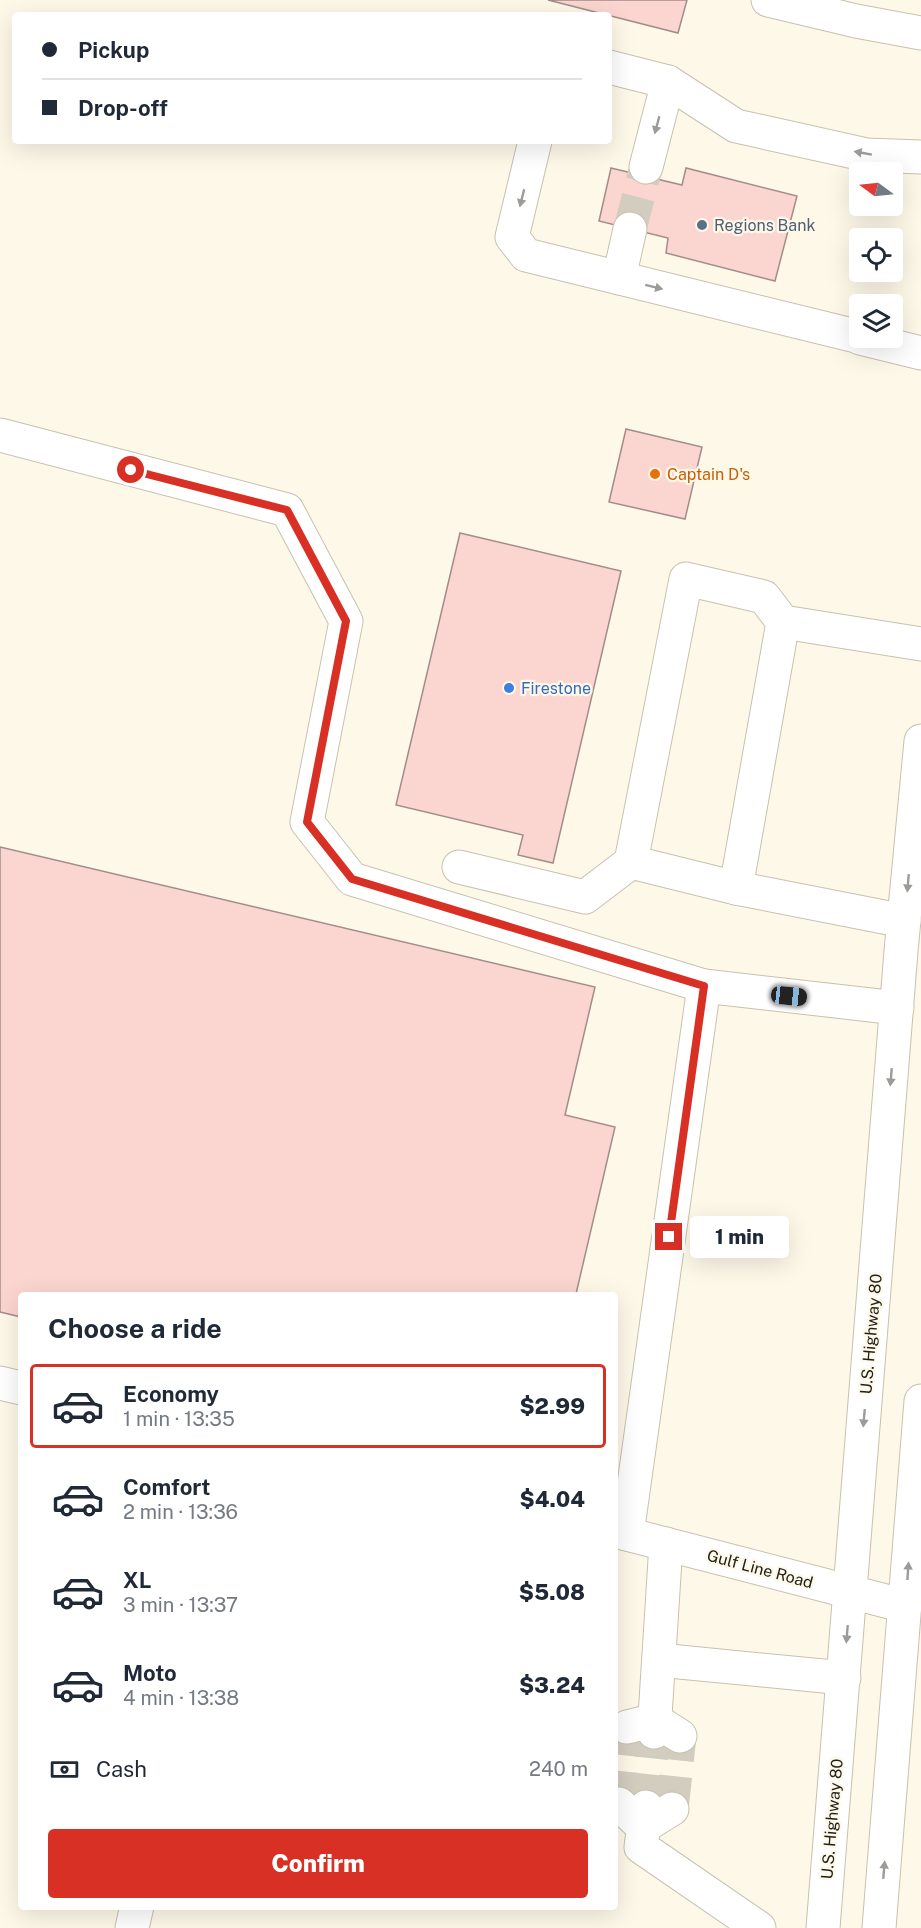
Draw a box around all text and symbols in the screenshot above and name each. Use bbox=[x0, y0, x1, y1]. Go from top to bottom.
text: Pickup bbox=[78, 37, 149, 63]
text: Drop-off bbox=[78, 95, 168, 121]
one-way arrow bbox=[652, 116, 662, 134]
one-way arrow bbox=[853, 149, 872, 158]
north arrow bbox=[849, 162, 903, 216]
map controls bbox=[849, 162, 903, 348]
one-way arrow bbox=[516, 189, 526, 207]
place label: Regions Bank bbox=[714, 216, 815, 235]
marker: Regions Bank bbox=[695, 218, 709, 232]
button: locate bbox=[849, 228, 903, 282]
one-way arrow bbox=[645, 282, 663, 292]
button: layers bbox=[849, 294, 903, 348]
route start bbox=[117, 456, 144, 483]
place label: Captain D's bbox=[667, 465, 750, 484]
marker: Captain D's bbox=[648, 467, 662, 481]
place label: Firestone bbox=[521, 679, 591, 698]
marker: Firestone bbox=[502, 681, 516, 695]
one-way arrow bbox=[903, 874, 913, 893]
car bbox=[770, 985, 808, 1007]
one-way arrow bbox=[887, 1068, 896, 1087]
callout: 1 min bbox=[690, 1216, 789, 1258]
route end bbox=[655, 1223, 682, 1250]
text: 1 min bbox=[715, 1225, 764, 1249]
street label: U.S. Highway 80 bbox=[856, 1273, 886, 1395]
text: Choose a ride bbox=[48, 1312, 222, 1344]
icon: car bbox=[51, 1379, 105, 1433]
text: Economy bbox=[123, 1381, 219, 1407]
text: $2.99 bbox=[519, 1393, 585, 1419]
text: 1 min · 13:35 bbox=[123, 1407, 235, 1431]
one-way arrow bbox=[859, 1409, 869, 1428]
icon: car bbox=[51, 1472, 105, 1526]
text: Comfort bbox=[123, 1474, 210, 1500]
text: $4.04 bbox=[520, 1486, 585, 1512]
text: 2 min · 13:36 bbox=[123, 1500, 238, 1524]
street label: Gulf Line Road bbox=[705, 1546, 815, 1592]
one-way arrow bbox=[903, 1561, 913, 1580]
icon: car bbox=[51, 1565, 105, 1619]
text: XL bbox=[123, 1567, 151, 1593]
text: $5.08 bbox=[519, 1579, 585, 1605]
text: 3 min · 13:37 bbox=[123, 1593, 238, 1617]
one-way arrow bbox=[842, 1624, 852, 1643]
icon: car bbox=[51, 1658, 105, 1712]
text: Moto bbox=[123, 1660, 177, 1686]
text: $3.24 bbox=[519, 1672, 585, 1698]
text: 4 min · 13:38 bbox=[123, 1686, 239, 1710]
icon: cash bbox=[48, 1753, 81, 1786]
text: Cash bbox=[96, 1756, 147, 1782]
text: 240 m bbox=[529, 1757, 588, 1781]
street label: U.S. Highway 80 bbox=[817, 1758, 847, 1880]
button: Confirm bbox=[48, 1829, 588, 1898]
one-way arrow bbox=[879, 1860, 889, 1879]

